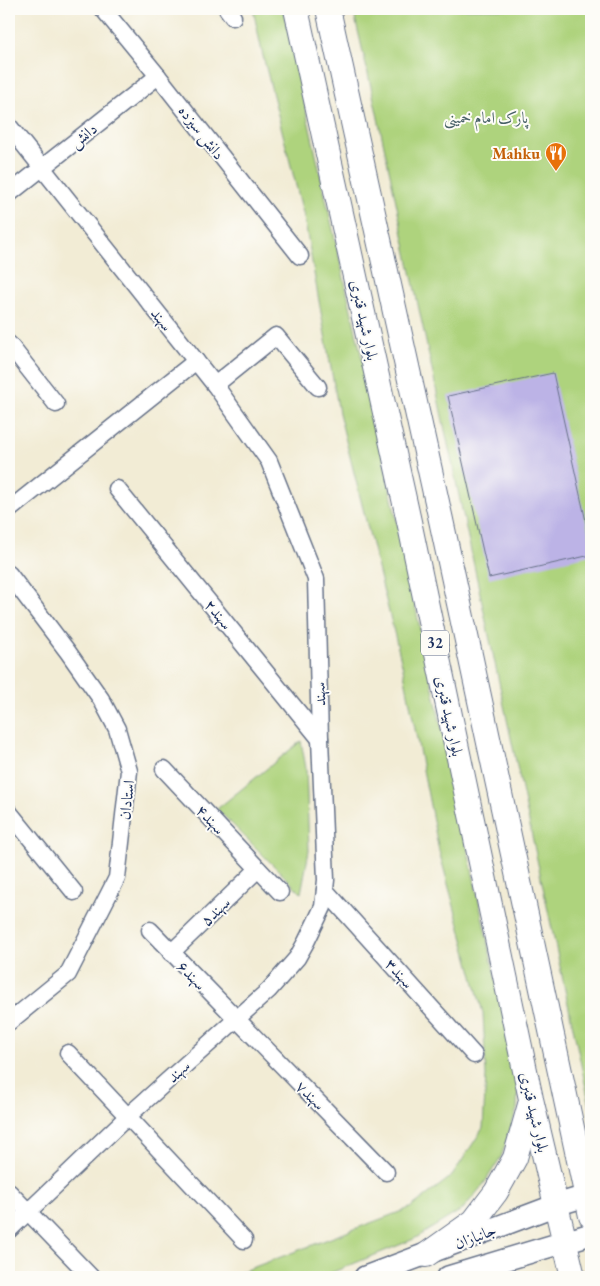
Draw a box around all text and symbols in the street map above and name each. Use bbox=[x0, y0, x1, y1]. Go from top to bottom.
street label: دانش سیزده bbox=[174, 101, 229, 164]
park label: پارک امام خمینی bbox=[444, 107, 529, 132]
street label: دانش bbox=[65, 118, 101, 153]
restaurant icon: Mahku bbox=[544, 141, 568, 172]
place label: Mahku bbox=[492, 143, 540, 164]
street label: بلوار شهید قنبری bbox=[346, 278, 383, 363]
street label: سهند bbox=[146, 303, 177, 335]
street label: سهند۲ bbox=[200, 595, 237, 634]
road number: 32 bbox=[421, 630, 449, 656]
street label: بلوار شهید قنبری bbox=[431, 674, 468, 759]
street label: سهند bbox=[309, 681, 330, 706]
street label: استادان bbox=[114, 779, 139, 821]
street label: سهند۴ bbox=[191, 800, 230, 839]
street label: سهند۵ bbox=[196, 892, 235, 931]
street label: سهند۳ bbox=[381, 954, 419, 993]
street label: سهند۶ bbox=[172, 956, 211, 995]
street label: سهند bbox=[162, 1055, 194, 1087]
street label: بلوار شهید قنبری bbox=[515, 1070, 554, 1155]
street label: سهند۷ bbox=[291, 1076, 330, 1115]
street label: جانبازان bbox=[451, 1219, 499, 1254]

